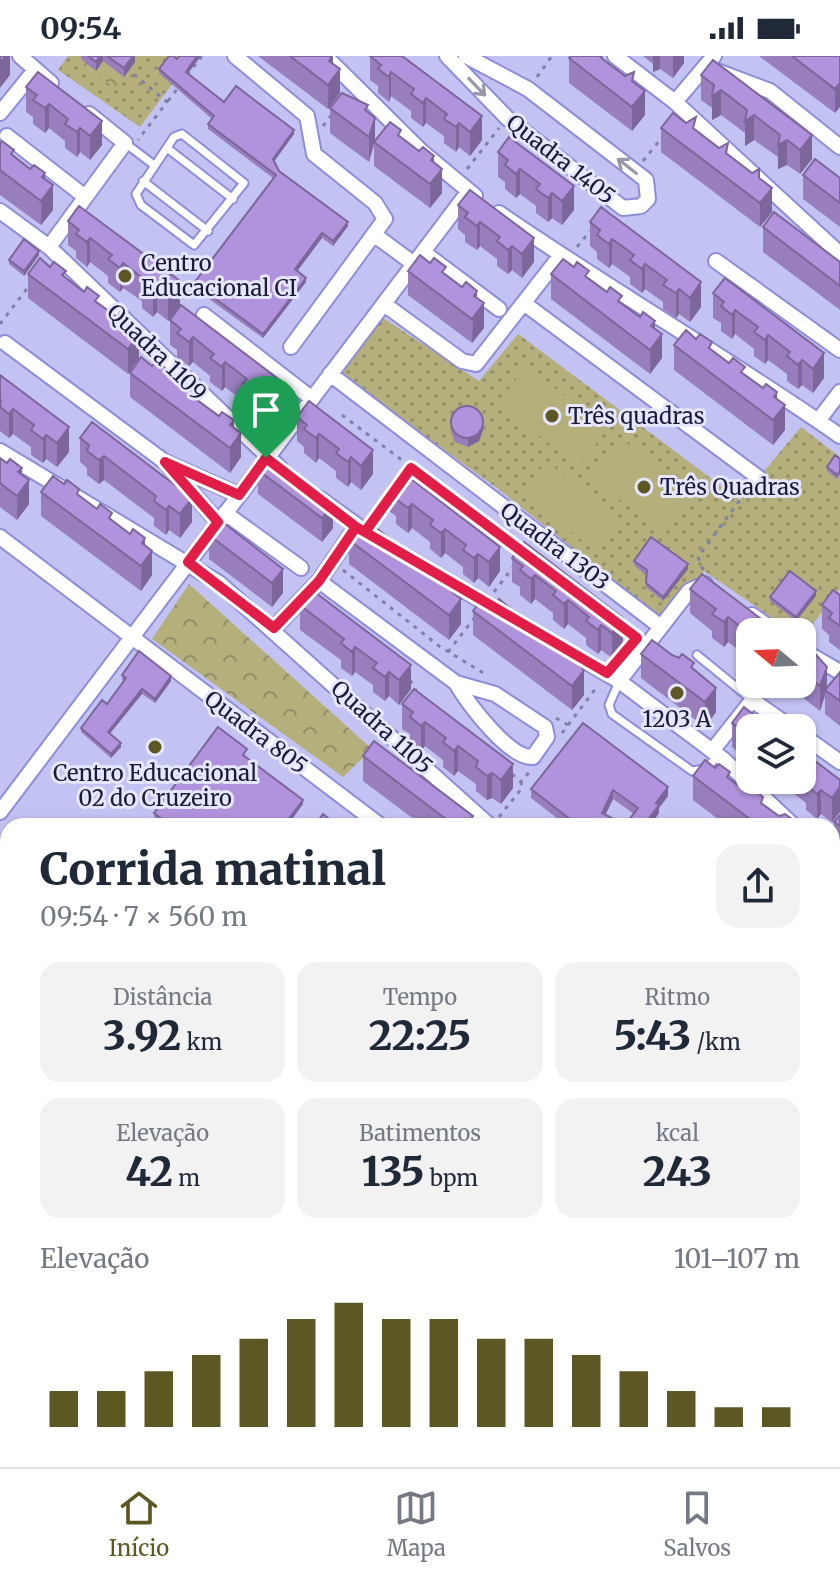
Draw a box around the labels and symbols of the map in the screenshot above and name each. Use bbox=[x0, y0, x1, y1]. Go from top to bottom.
one-way arrow bbox=[467, 77, 486, 96]
street label: Quadra 1405 bbox=[501, 108, 621, 210]
one-way arrow bbox=[617, 157, 638, 174]
place label: Centro Educacional CI bbox=[141, 249, 297, 302]
marker: Centro Educacional CI bbox=[116, 267, 134, 285]
street label: Quadra 1109 bbox=[101, 298, 213, 406]
pin bbox=[232, 376, 300, 458]
place label: Três quadras bbox=[568, 402, 705, 430]
marker: Três quadras bbox=[543, 407, 561, 425]
place label: Três Quadras bbox=[660, 473, 800, 501]
marker: Três Quadras bbox=[635, 478, 653, 496]
street label: Quadra 1303 bbox=[495, 496, 615, 596]
north arrow bbox=[736, 618, 816, 698]
street label: Quadra 1105 bbox=[326, 674, 438, 780]
street label: Quadra 805 bbox=[199, 684, 313, 780]
marker: 1203 A bbox=[668, 684, 686, 702]
place label: 1203 A bbox=[643, 705, 712, 733]
marker: Centro Educacional 02 do Cruzeiro bbox=[146, 738, 164, 756]
place label: Centro Educacional 02 do Cruzeiro bbox=[53, 759, 257, 812]

